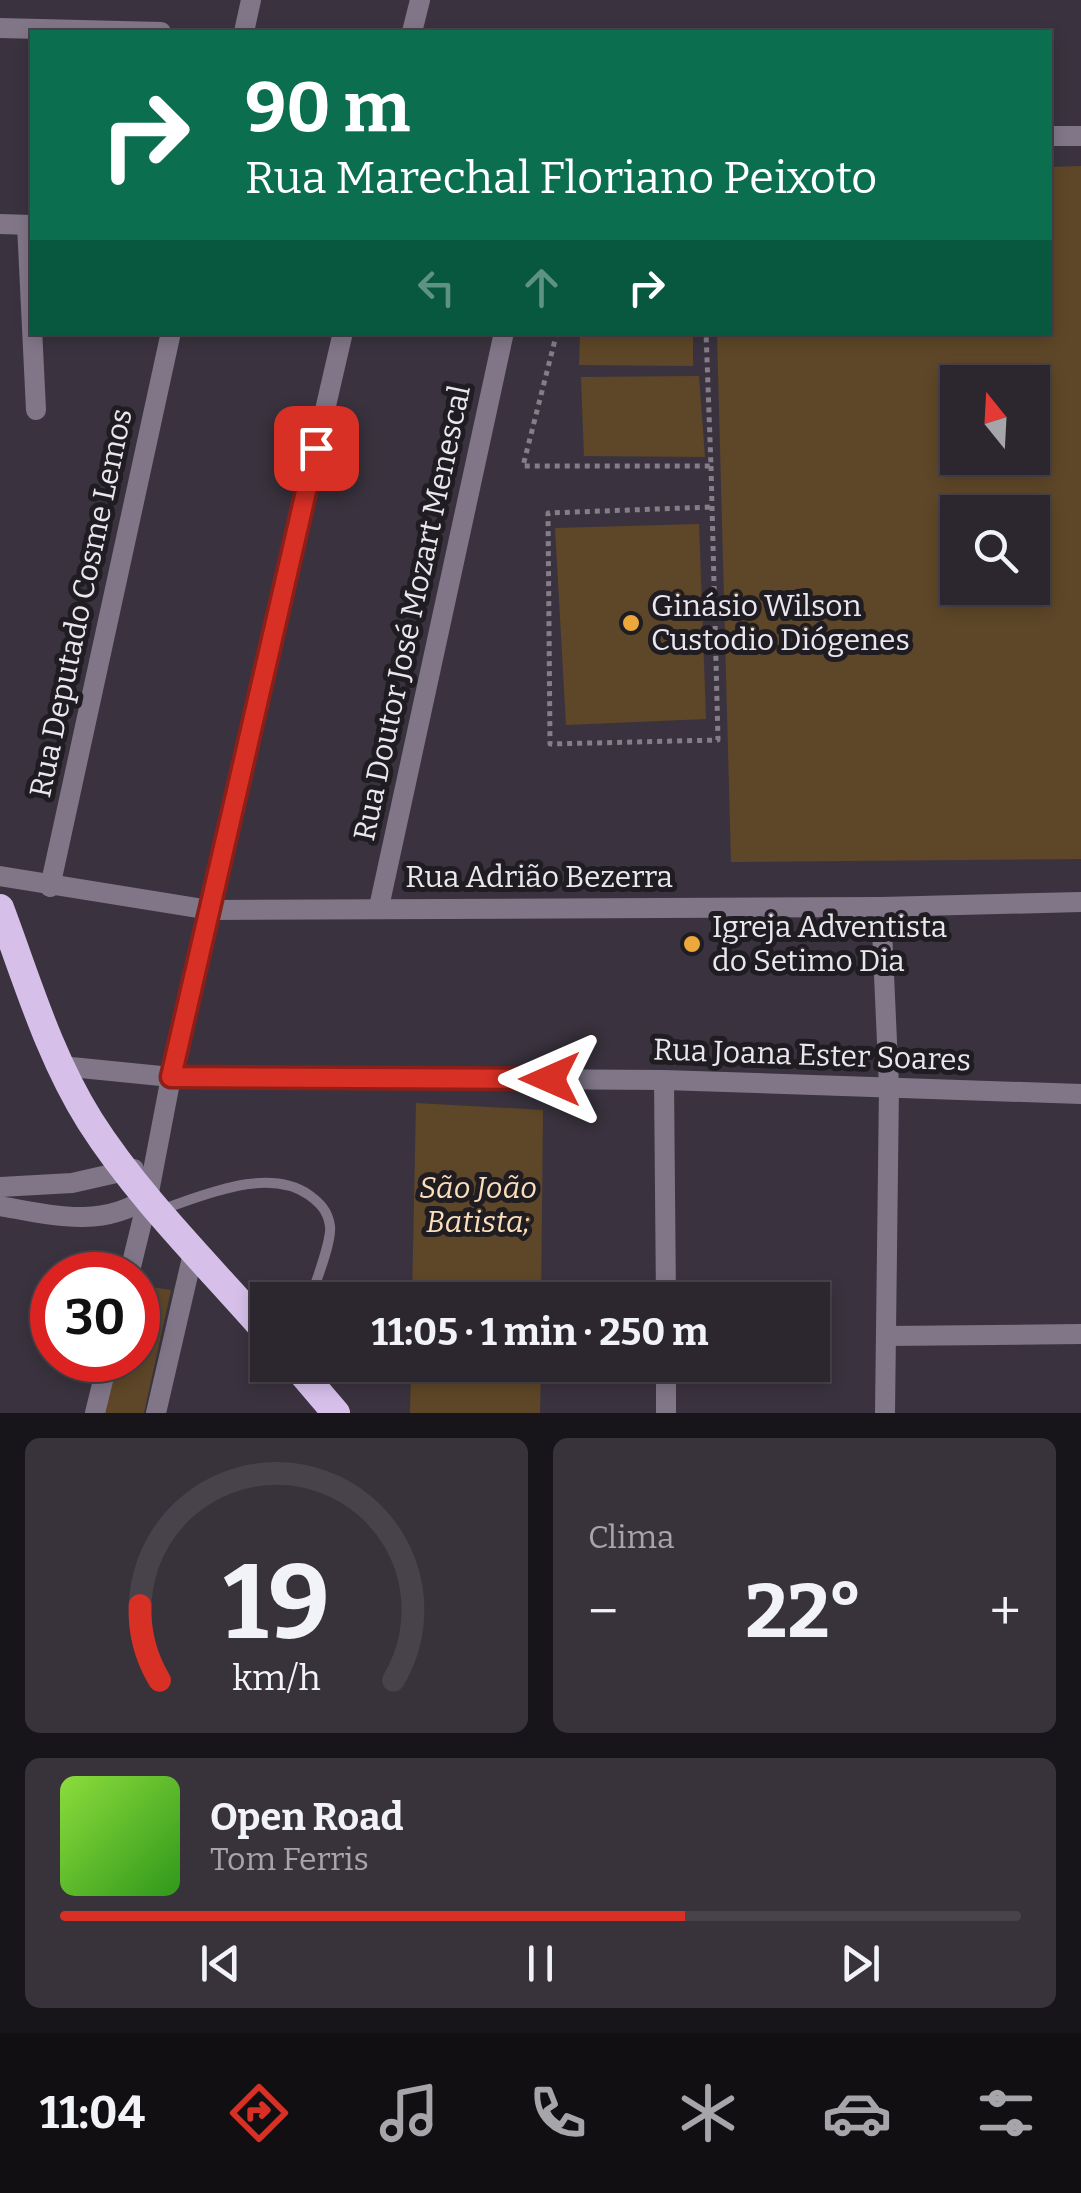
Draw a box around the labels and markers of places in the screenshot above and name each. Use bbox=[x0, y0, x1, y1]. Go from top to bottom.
pin bbox=[274, 406, 359, 491]
place label: Ginásio Wilson Custodio Diógenes bbox=[651, 588, 910, 658]
marker: Ginásio Wilson Custodio Diógenes bbox=[620, 612, 642, 634]
place label: Igreja Adventista do Setimo Dia bbox=[712, 909, 947, 979]
marker: Igreja Adventista do Setimo Dia bbox=[681, 933, 703, 955]

